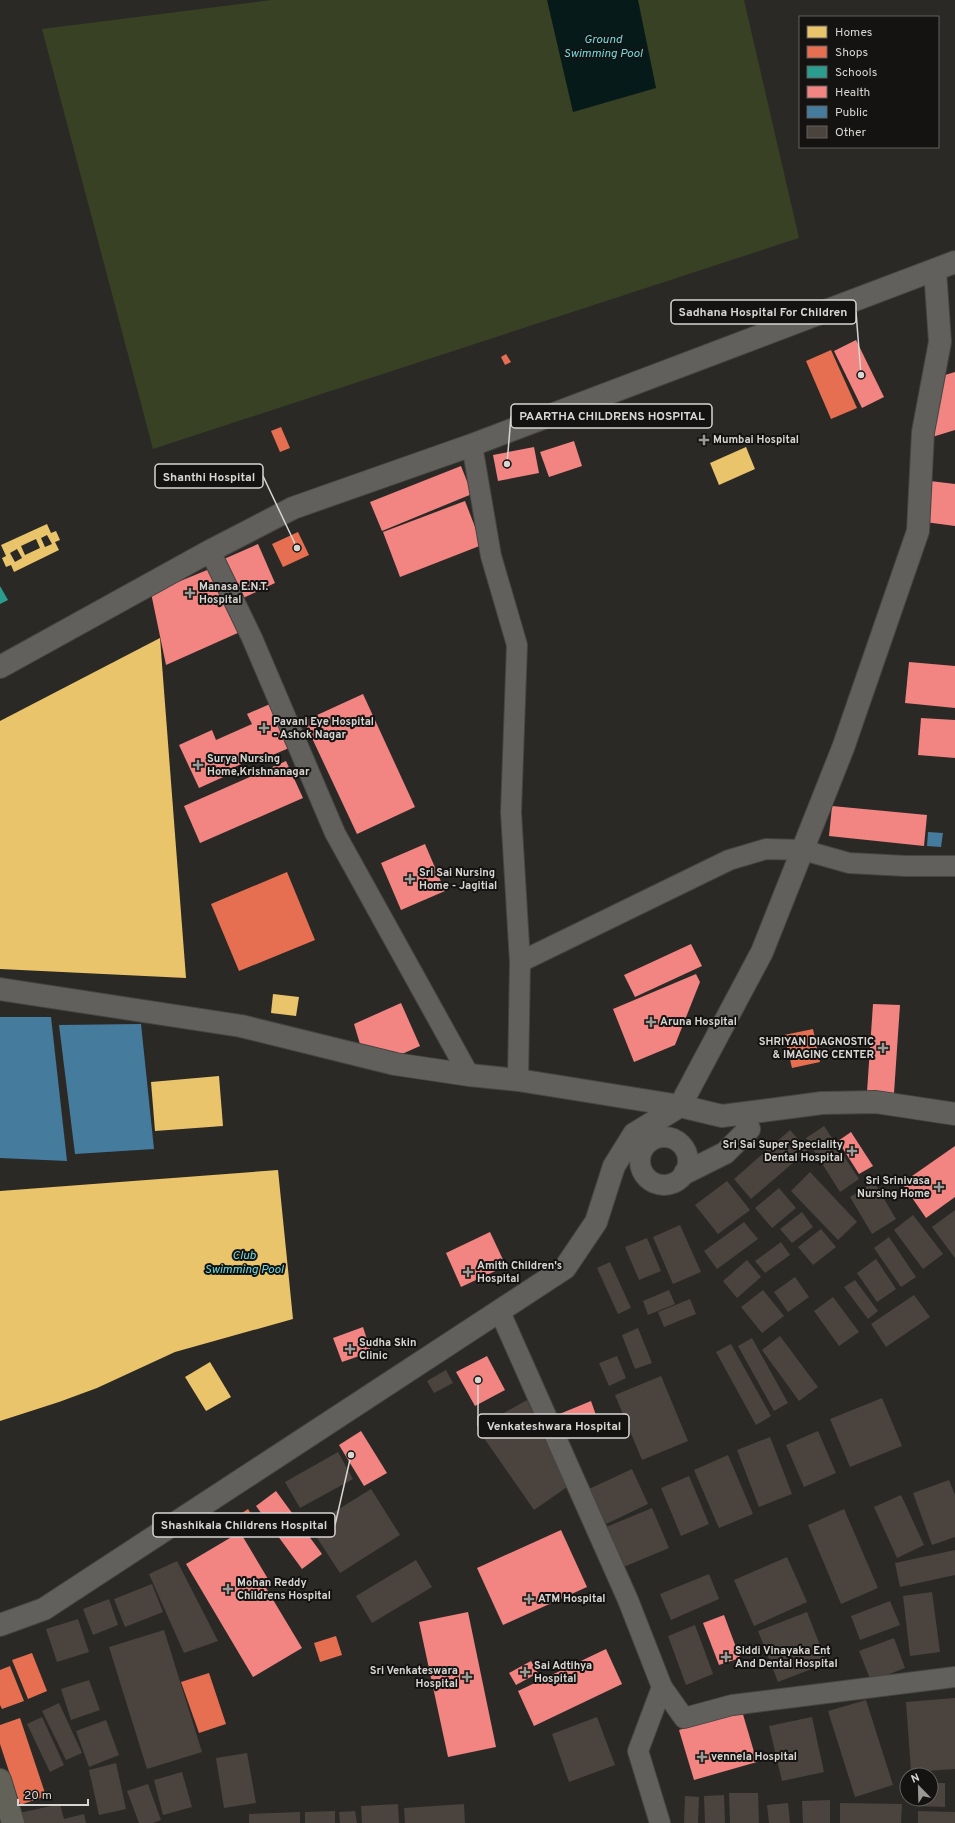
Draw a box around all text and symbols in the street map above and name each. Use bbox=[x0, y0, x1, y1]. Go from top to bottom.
legend bbox=[799, 16, 939, 148]
text: Homes bbox=[835, 25, 872, 41]
water label: Ground Swimming Pool bbox=[563, 32, 643, 62]
text: Shops bbox=[835, 45, 868, 61]
text: Schools bbox=[835, 65, 877, 81]
text: Health bbox=[835, 85, 870, 101]
text: Public bbox=[835, 105, 868, 121]
text: Other bbox=[835, 125, 867, 141]
callout: Sadhana Hospital For Children bbox=[671, 300, 856, 324]
text: Sadhana Hospital For Children bbox=[679, 305, 847, 321]
callout: PAARTHA CHILDRENS HOSPITAL bbox=[511, 404, 712, 428]
text: PAARTHA CHILDRENS HOSPITAL bbox=[519, 409, 705, 425]
place label: Mumbai Hospital bbox=[713, 433, 799, 447]
marker: Mumbai Hospital bbox=[698, 434, 710, 446]
callout: Shanthi Hospital bbox=[155, 464, 263, 488]
text: Shanthi Hospital bbox=[163, 470, 255, 486]
place label: Manasa E.N.T. Hospital bbox=[199, 580, 268, 607]
marker: Manasa E.N.T. Hospital bbox=[184, 587, 196, 599]
place label: Pavani Eye Hospital - Ashok Nagar bbox=[273, 715, 374, 742]
marker: Pavani Eye Hospital - Ashok Nagar bbox=[258, 722, 270, 734]
place label: Surya Nursing Home,Krishnanagar bbox=[207, 752, 310, 779]
marker: Surya Nursing Home,Krishnanagar bbox=[192, 759, 204, 771]
place label: Sri Sai Nursing Home - Jagitial bbox=[419, 866, 497, 893]
marker: Sri Sai Nursing Home - Jagitial bbox=[404, 873, 416, 885]
place label: Aruna Hospital bbox=[660, 1015, 737, 1029]
marker: Aruna Hospital bbox=[645, 1016, 657, 1028]
place label: SHRIYAN DIAGNOSTIC & IMAGING CENTER bbox=[759, 1035, 874, 1062]
marker: SHRIYAN DIAGNOSTIC & IMAGING CENTER bbox=[877, 1042, 889, 1054]
place label: Sri Sai Super Speciality Dental Hospital bbox=[723, 1138, 843, 1165]
marker: Sri Sai Super Speciality Dental Hospital bbox=[846, 1145, 858, 1157]
place label: Sri Srinivasa Nursing Home bbox=[857, 1174, 930, 1201]
marker: Sri Srinivasa Nursing Home bbox=[933, 1181, 945, 1193]
water label: Club Swimming Pool bbox=[204, 1248, 284, 1278]
place label: Amith Children's Hospital bbox=[477, 1259, 562, 1286]
marker: Amith Children's Hospital bbox=[462, 1266, 474, 1278]
place label: Sudha Skin Clinic bbox=[359, 1336, 416, 1363]
marker: Sudha Skin Clinic bbox=[344, 1343, 356, 1355]
callout: Venkateshwara Hospital bbox=[478, 1414, 629, 1438]
text: Venkateshwara Hospital bbox=[487, 1419, 621, 1435]
callout: Shashikala Childrens Hospital bbox=[153, 1513, 335, 1537]
text: Shashikala Childrens Hospital bbox=[161, 1518, 327, 1534]
place label: Mohan Reddy Childrens Hospital bbox=[237, 1576, 331, 1603]
marker: Mohan Reddy Childrens Hospital bbox=[222, 1583, 234, 1595]
place label: ATM Hospital bbox=[538, 1592, 606, 1606]
marker: ATM Hospital bbox=[523, 1593, 535, 1605]
place label: Siddi Vinayaka Ent And Dental Hospital bbox=[735, 1644, 838, 1671]
marker: Siddi Vinayaka Ent And Dental Hospital bbox=[720, 1651, 732, 1663]
place label: Sai Adtihya Hospital bbox=[534, 1659, 592, 1686]
place label: Sri Venkateswara Hospital bbox=[370, 1664, 458, 1691]
marker: Sai Adtihya Hospital bbox=[519, 1666, 531, 1678]
marker: Sri Venkateswara Hospital bbox=[461, 1671, 473, 1683]
place label: vennela Hospital bbox=[711, 1750, 797, 1764]
marker: vennela Hospital bbox=[696, 1751, 708, 1763]
north arrow bbox=[899, 1767, 939, 1807]
text: N bbox=[909, 1771, 922, 1787]
scale bar bbox=[18, 1781, 88, 1807]
text: 20 m bbox=[24, 1788, 52, 1804]

